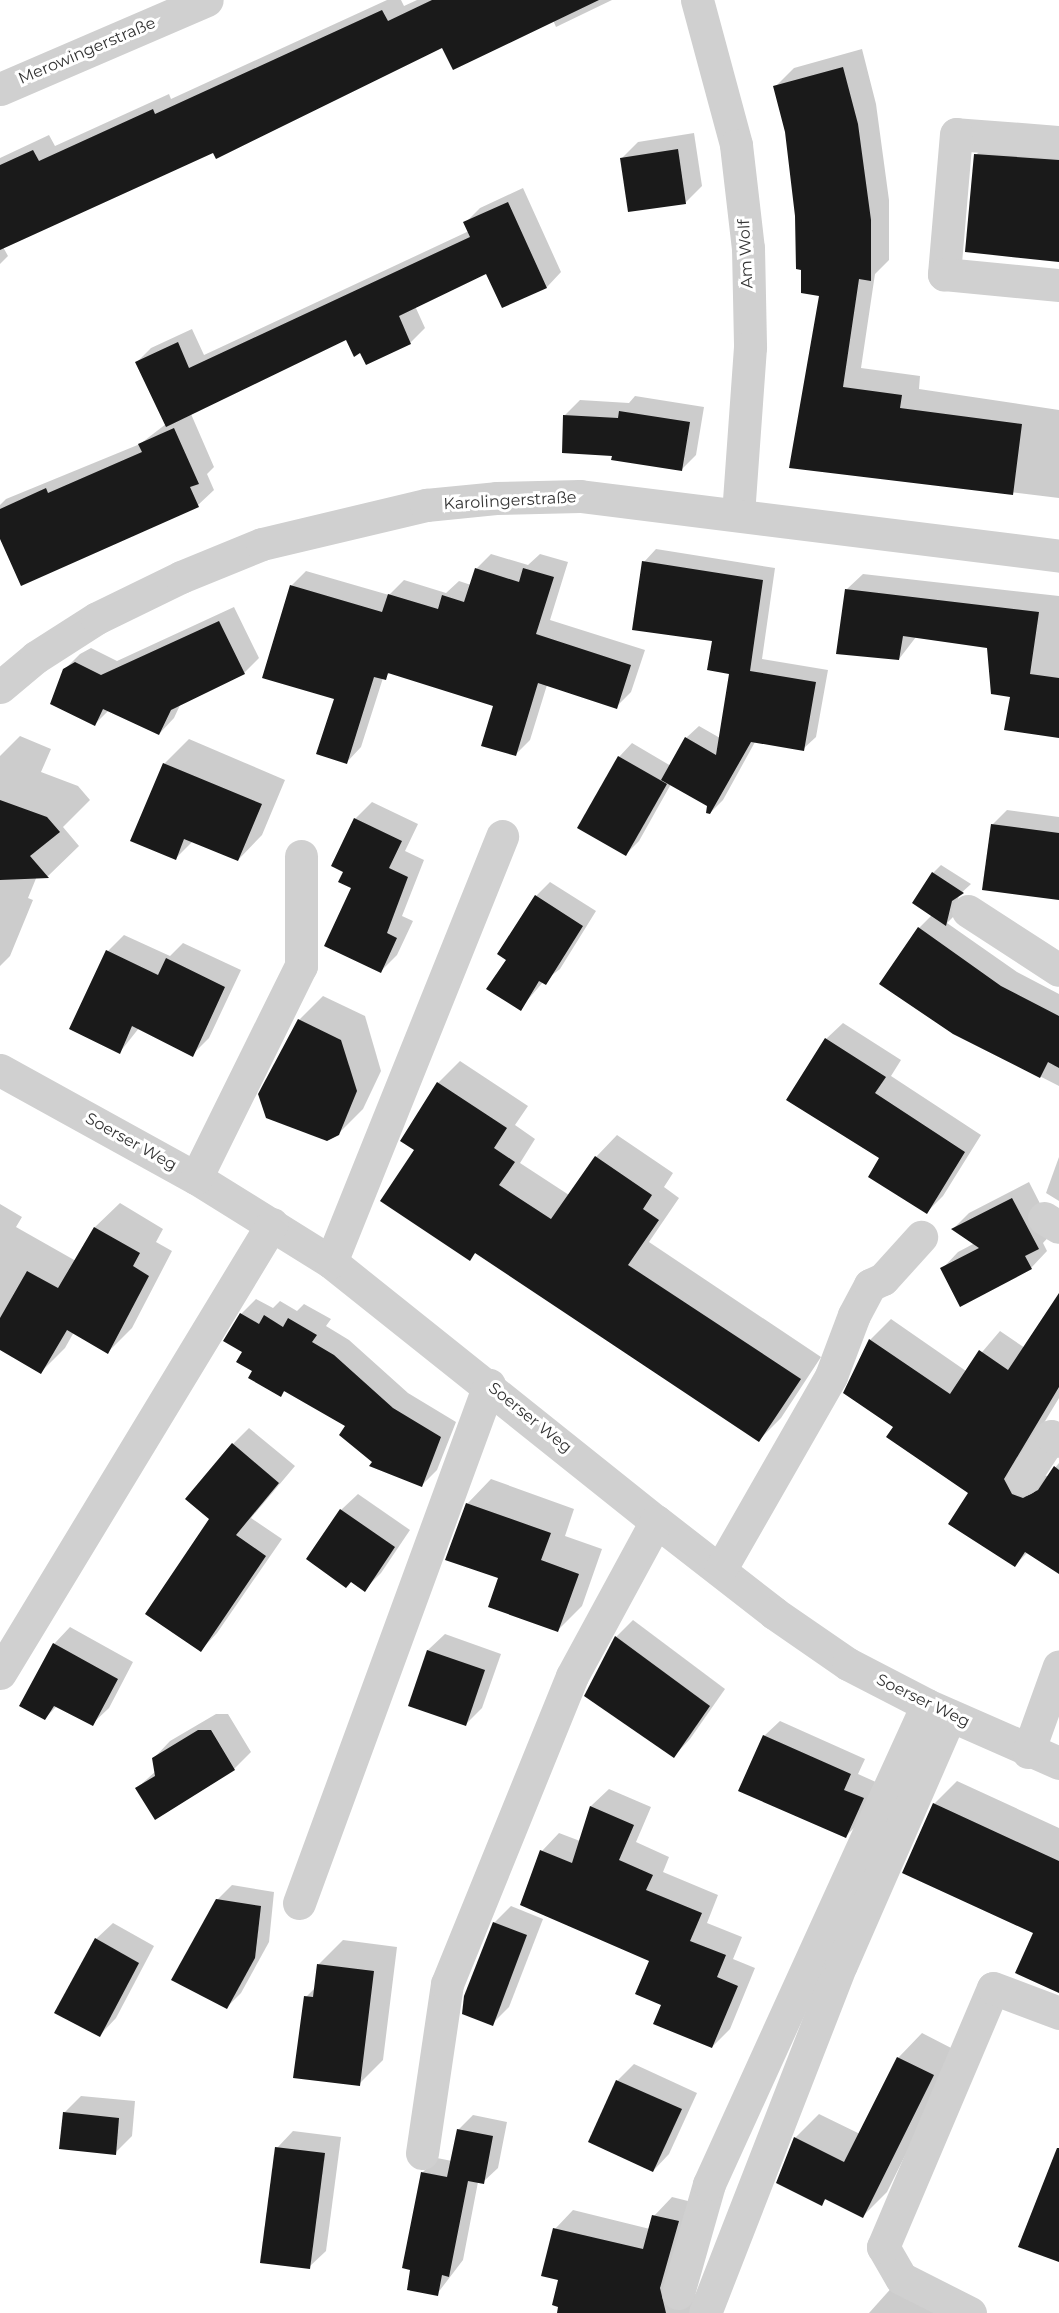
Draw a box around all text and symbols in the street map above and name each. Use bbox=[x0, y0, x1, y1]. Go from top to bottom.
street label: Merowingerstraße bbox=[16, 13, 158, 89]
street label: Am Wolf bbox=[735, 219, 757, 289]
street label: Karolingerstraße bbox=[443, 488, 577, 514]
street label: Soerser Weg bbox=[82, 1109, 180, 1175]
street label: Soerser Weg bbox=[485, 1379, 575, 1457]
street label: Soerser Weg bbox=[873, 1670, 973, 1732]

